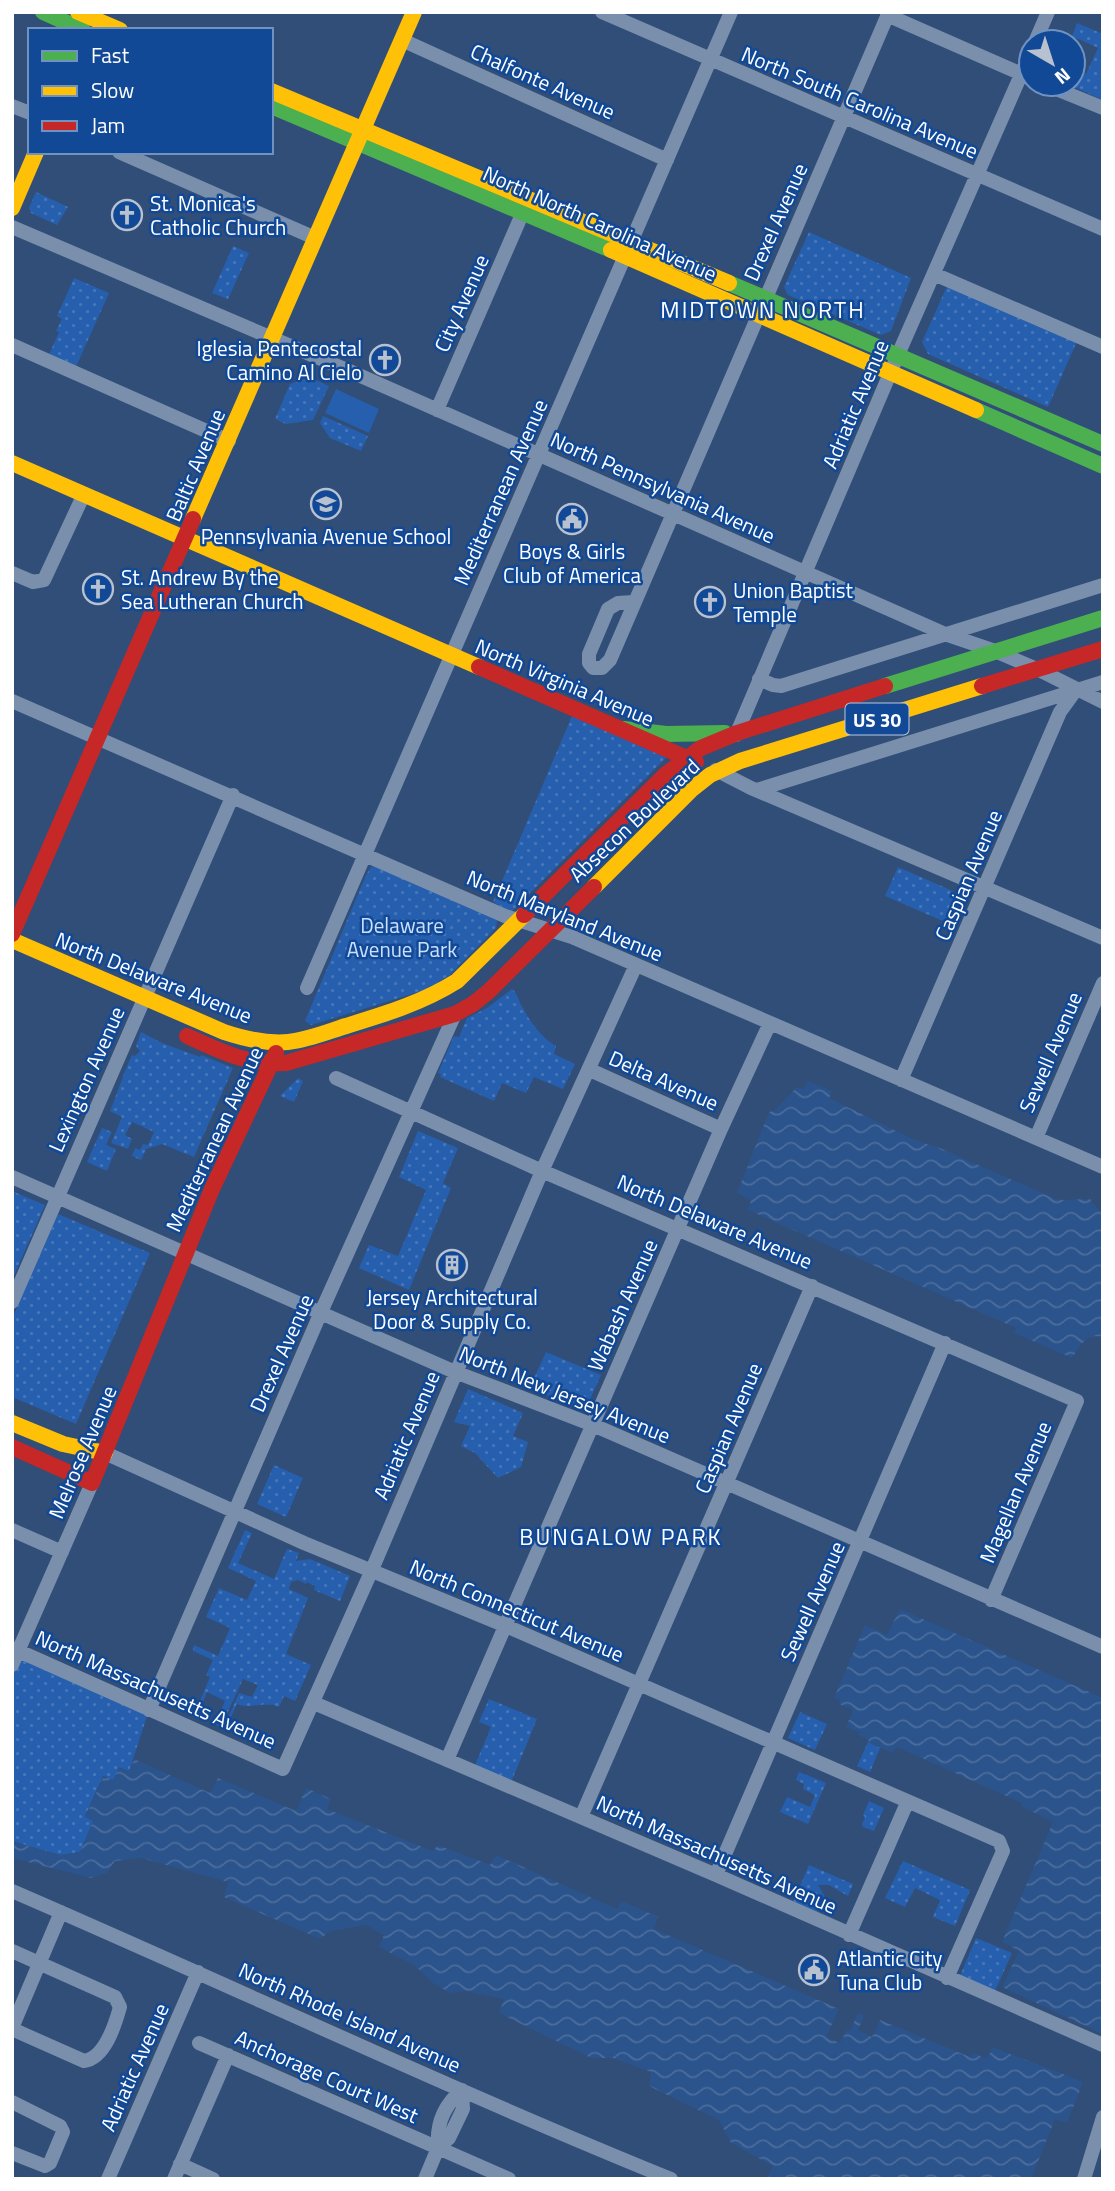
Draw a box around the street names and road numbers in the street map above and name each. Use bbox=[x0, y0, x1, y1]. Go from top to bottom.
street label: Chalfonte Avenue bbox=[465, 35, 621, 127]
street label: North South Carolina Avenue bbox=[737, 38, 983, 166]
street label: North North Carolina Avenue bbox=[478, 157, 722, 289]
street label: Drexel Avenue bbox=[735, 158, 815, 286]
street label: City Avenue bbox=[425, 249, 497, 357]
street label: Adriatic Avenue bbox=[813, 335, 897, 473]
street label: Mediterranean Avenue bbox=[445, 394, 555, 590]
street label: Baltic Avenue bbox=[157, 404, 233, 526]
street label: North Pennsylvania Avenue bbox=[545, 423, 781, 551]
street label: North Virginia Avenue bbox=[470, 630, 660, 734]
road number: US 30 bbox=[846, 704, 908, 734]
street label: Absecon Boulevard bbox=[561, 751, 707, 889]
street label: Caspian Avenue bbox=[926, 805, 1010, 945]
street label: North Maryland Avenue bbox=[462, 861, 668, 969]
street label: North Delaware Avenue bbox=[51, 923, 257, 1031]
street label: Sewell Avenue bbox=[1010, 987, 1090, 1117]
street label: Lexington Avenue bbox=[40, 1001, 132, 1157]
street label: Mediterranean Avenue bbox=[157, 1041, 271, 1237]
street label: Delta Avenue bbox=[604, 1042, 724, 1118]
street label: North Delaware Avenue bbox=[612, 1165, 818, 1277]
street label: Wabash Avenue bbox=[579, 1234, 665, 1376]
street label: Drexel Avenue bbox=[241, 1289, 321, 1417]
street label: North New Jersey Avenue bbox=[455, 1337, 675, 1451]
street label: Caspian Avenue bbox=[686, 1358, 770, 1498]
street label: Adriatic Avenue bbox=[364, 1366, 448, 1504]
street label: Melrose Avenue bbox=[40, 1380, 124, 1524]
street label: Magellan Avenue bbox=[971, 1416, 1059, 1568]
street label: Sewell Avenue bbox=[771, 1536, 853, 1666]
street label: North Connecticut Avenue bbox=[405, 1550, 629, 1670]
street label: North Massachusetts Avenue bbox=[30, 1621, 282, 1757]
street label: North Massachusetts Avenue bbox=[591, 1786, 843, 1922]
street label: North Rhode Island Avenue bbox=[234, 1954, 466, 2080]
street label: Adriatic Avenue bbox=[91, 1998, 177, 2136]
street label: Anchorage Court West bbox=[230, 2021, 424, 2131]

